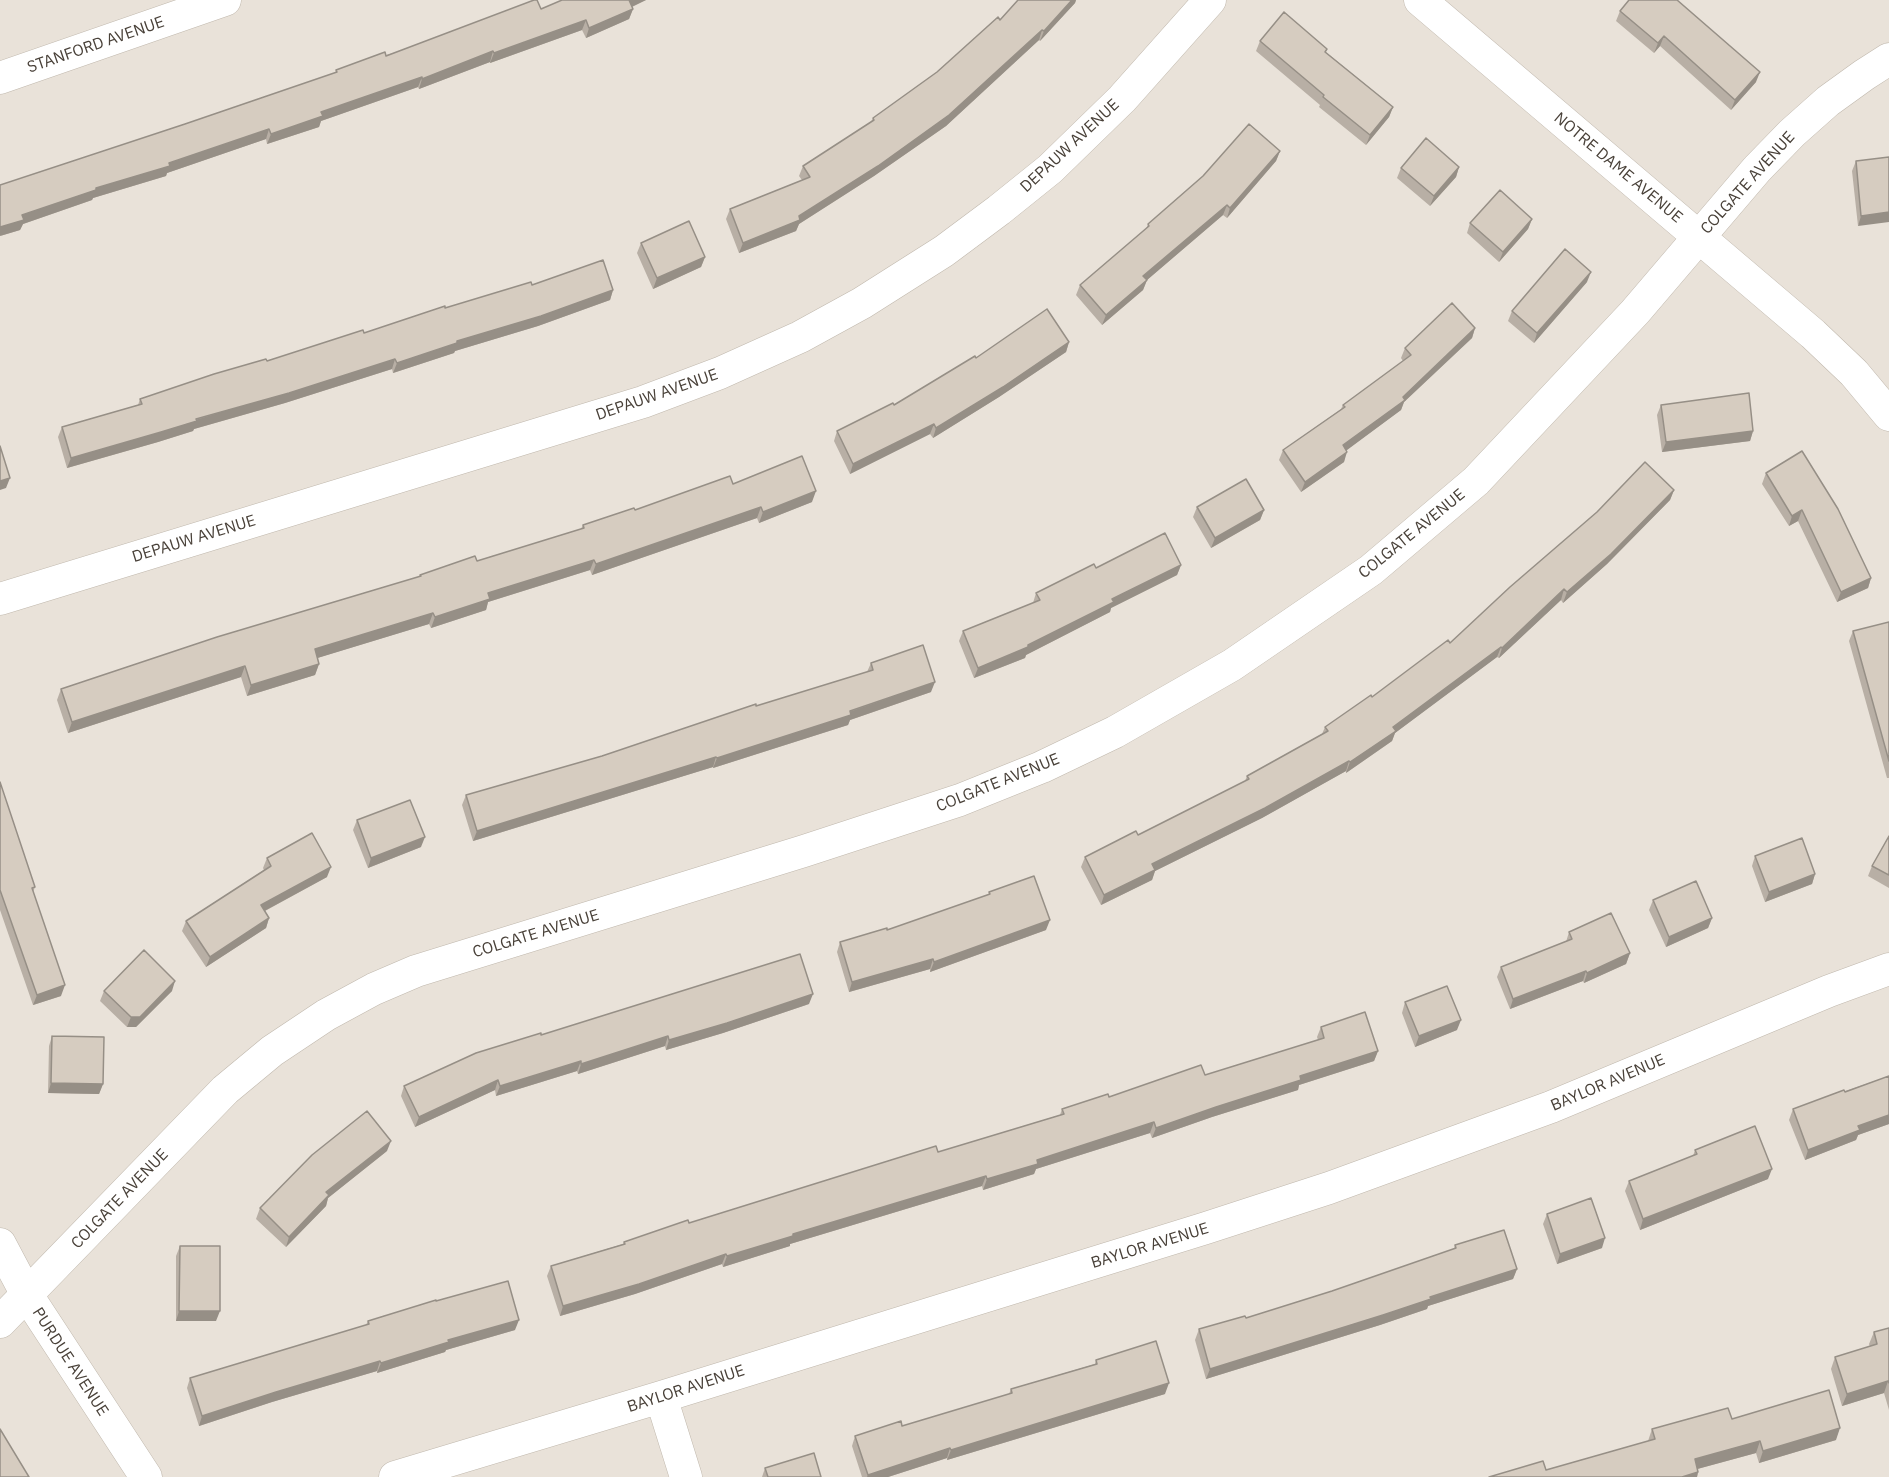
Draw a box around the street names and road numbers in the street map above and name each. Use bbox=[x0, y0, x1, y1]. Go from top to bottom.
street label: STANFORD AVENUE bbox=[25, 13, 167, 77]
street label: DEPAUW AVENUE bbox=[1017, 95, 1123, 197]
street label: NOTRE DAME AVENUE bbox=[1550, 109, 1686, 227]
street label: COLGATE AVENUE bbox=[1697, 128, 1799, 238]
street label: DEPAUW AVENUE bbox=[593, 365, 721, 425]
street label: COLGATE AVENUE bbox=[1355, 485, 1469, 583]
street label: DEPAUW AVENUE bbox=[130, 511, 258, 567]
street label: COLGATE AVENUE bbox=[934, 749, 1062, 817]
street label: COLGATE AVENUE bbox=[470, 906, 602, 962]
street label: BAYLOR AVENUE bbox=[1548, 1050, 1668, 1116]
street label: COLGATE AVENUE bbox=[67, 1145, 173, 1253]
street label: BAYLOR AVENUE bbox=[1089, 1219, 1211, 1273]
street label: PURDUE AVENUE bbox=[28, 1304, 112, 1420]
street label: BAYLOR AVENUE bbox=[625, 1361, 747, 1417]

